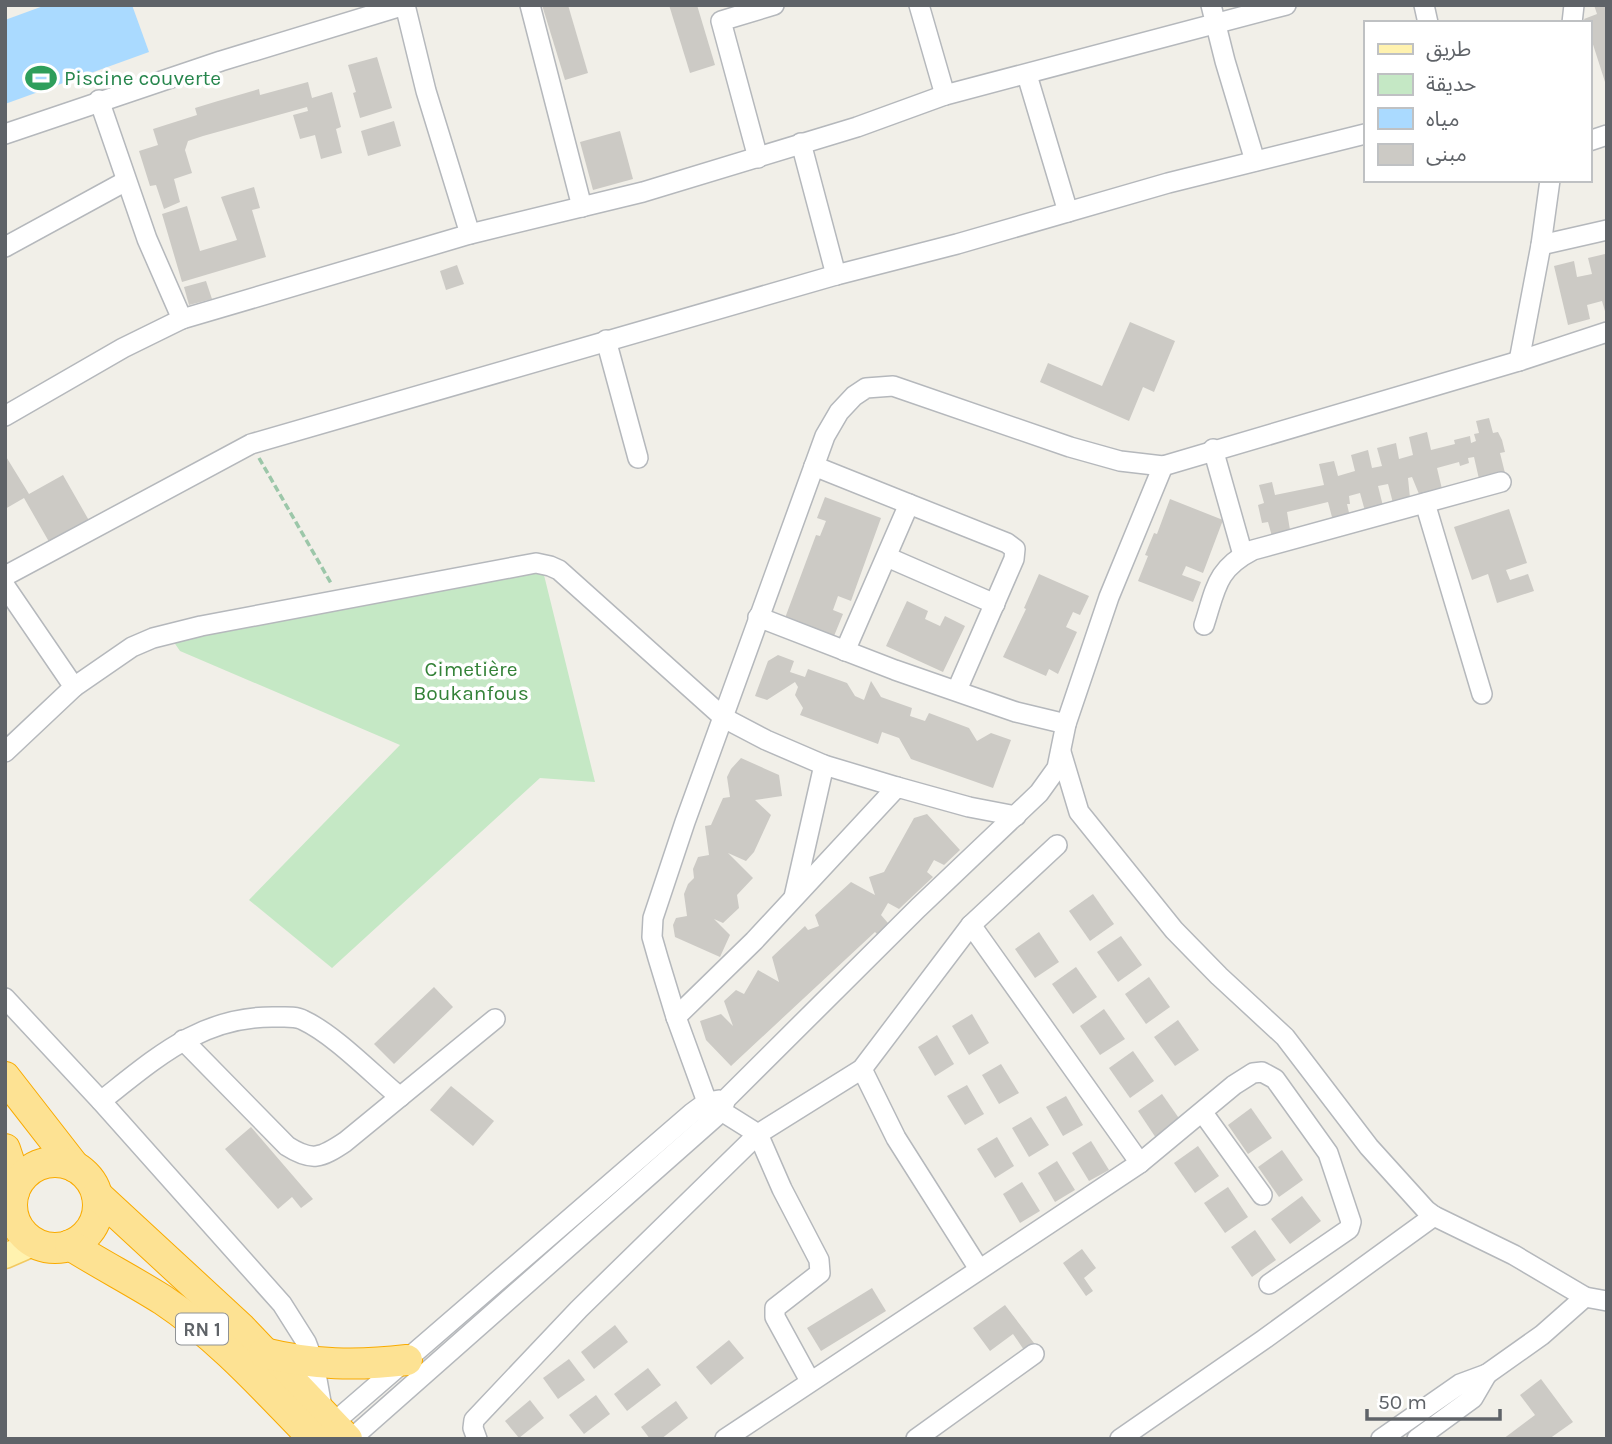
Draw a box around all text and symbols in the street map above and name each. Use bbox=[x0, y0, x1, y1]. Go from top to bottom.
legend bbox=[1364, 21, 1591, 182]
text: طريق bbox=[1426, 37, 1471, 62]
sports icon: Piscine couverte bbox=[24, 61, 58, 95]
place label: Piscine couverte bbox=[64, 66, 221, 90]
text: حديقة bbox=[1426, 72, 1476, 96]
text: مياه bbox=[1426, 107, 1459, 131]
text: مبنى bbox=[1426, 142, 1467, 166]
park label: Cimetière Boukanfous bbox=[413, 657, 529, 705]
road number: RN 1 bbox=[176, 1314, 228, 1344]
scale bar bbox=[1367, 1378, 1500, 1422]
text: 50 m bbox=[1378, 1390, 1427, 1414]

